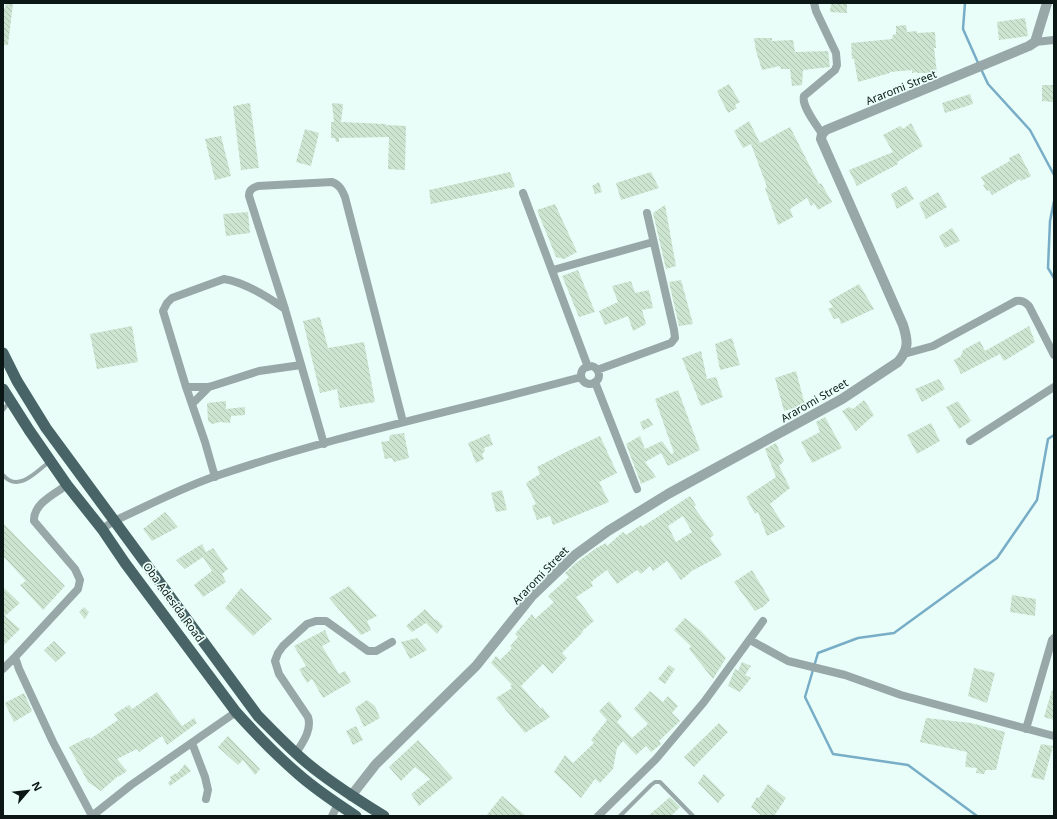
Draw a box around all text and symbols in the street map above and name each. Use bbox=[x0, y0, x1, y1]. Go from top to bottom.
street label: Araromi Street bbox=[863, 66, 939, 108]
street label: Araromi Street bbox=[778, 375, 850, 425]
street label: Araromi Street bbox=[508, 543, 572, 607]
street label: Oba Adesida Road bbox=[140, 559, 208, 645]
north arrow bbox=[8, 771, 48, 811]
text: N bbox=[29, 779, 46, 794]

